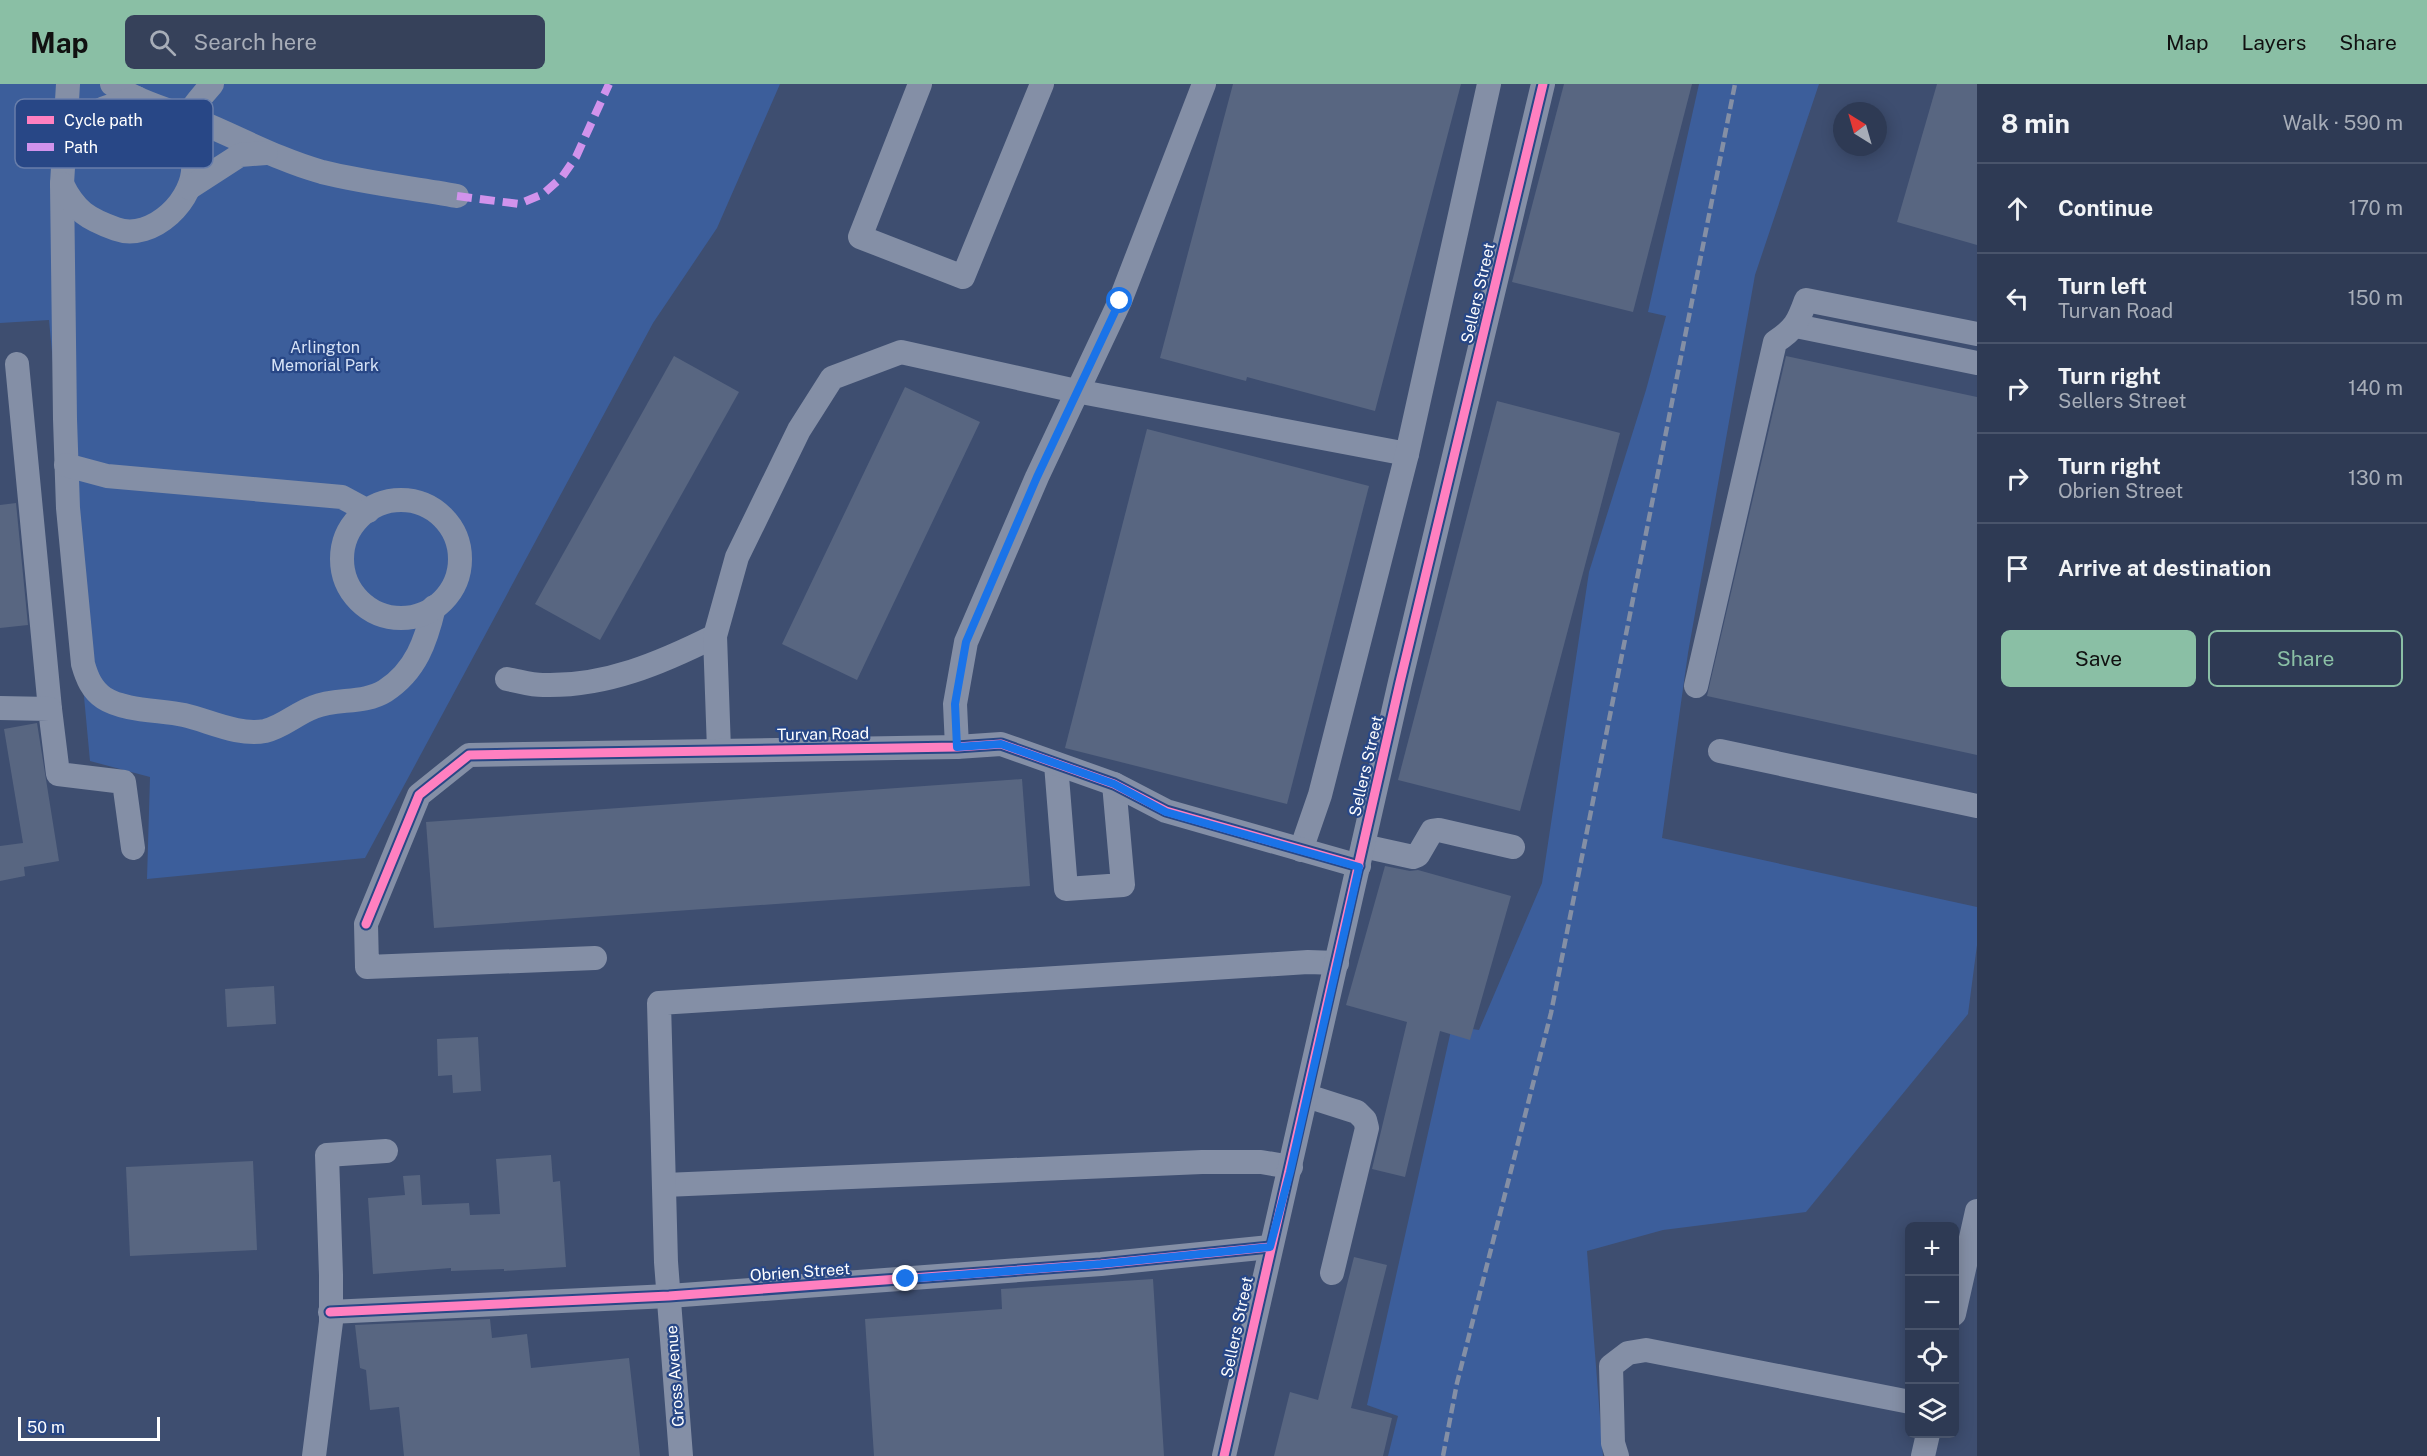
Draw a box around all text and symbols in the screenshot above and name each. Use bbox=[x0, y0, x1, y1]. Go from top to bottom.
search box bbox=[125, 15, 545, 69]
text: Map bbox=[30, 26, 89, 59]
icon: search bbox=[146, 26, 179, 59]
text: Search here bbox=[194, 29, 317, 55]
text: Map bbox=[2166, 30, 2209, 55]
text: Layers bbox=[2242, 30, 2306, 55]
text: Share bbox=[2339, 30, 2397, 55]
legend bbox=[15, 99, 213, 168]
north arrow bbox=[1833, 102, 1887, 156]
text: 8 min bbox=[2001, 108, 2070, 139]
text: Cycle path bbox=[64, 111, 143, 130]
text: Walk · 590 m bbox=[2283, 111, 2403, 135]
text: Path bbox=[64, 138, 98, 157]
icon: ahead bbox=[2001, 192, 2034, 225]
text: Continue bbox=[2058, 195, 2153, 221]
text: 170 m bbox=[2349, 196, 2403, 220]
street label: Sellers Street bbox=[1457, 241, 1499, 345]
text: Turn left bbox=[2058, 273, 2147, 299]
icon: left bbox=[2001, 282, 2034, 315]
text: 150 m bbox=[2348, 286, 2403, 310]
route start bbox=[1106, 287, 1132, 313]
text: Turvan Road bbox=[2058, 299, 2173, 323]
park label: Arlington Memorial Park bbox=[271, 338, 379, 375]
text: Turn right bbox=[2058, 363, 2161, 389]
icon: right bbox=[2001, 372, 2034, 405]
text: 140 m bbox=[2348, 376, 2403, 400]
text: Sellers Street bbox=[2058, 389, 2186, 413]
text: Turn right bbox=[2058, 453, 2161, 479]
icon: right bbox=[2001, 462, 2034, 495]
text: 130 m bbox=[2348, 466, 2403, 490]
text: Obrien Street bbox=[2058, 479, 2183, 503]
icon: arrive bbox=[2001, 552, 2034, 585]
text: Arrive at destination bbox=[2058, 555, 2271, 581]
button: Save bbox=[2001, 630, 2196, 687]
button: Share bbox=[2208, 630, 2403, 687]
street label: Sellers Street bbox=[1345, 714, 1387, 818]
street label: Turvan Road bbox=[777, 724, 869, 744]
map controls bbox=[1905, 1222, 1959, 1438]
button: + bbox=[1905, 1222, 1959, 1276]
street label: Obrien Street bbox=[749, 1259, 851, 1285]
route end bbox=[892, 1265, 918, 1291]
street label: Sellers Street bbox=[1217, 1275, 1257, 1379]
button: − bbox=[1905, 1276, 1959, 1330]
street label: Gross Avenue bbox=[662, 1325, 688, 1427]
button: locate bbox=[1905, 1330, 1959, 1384]
button: layers bbox=[1905, 1384, 1959, 1438]
scale bar bbox=[18, 1414, 160, 1442]
text: 50 m bbox=[27, 1418, 65, 1437]

